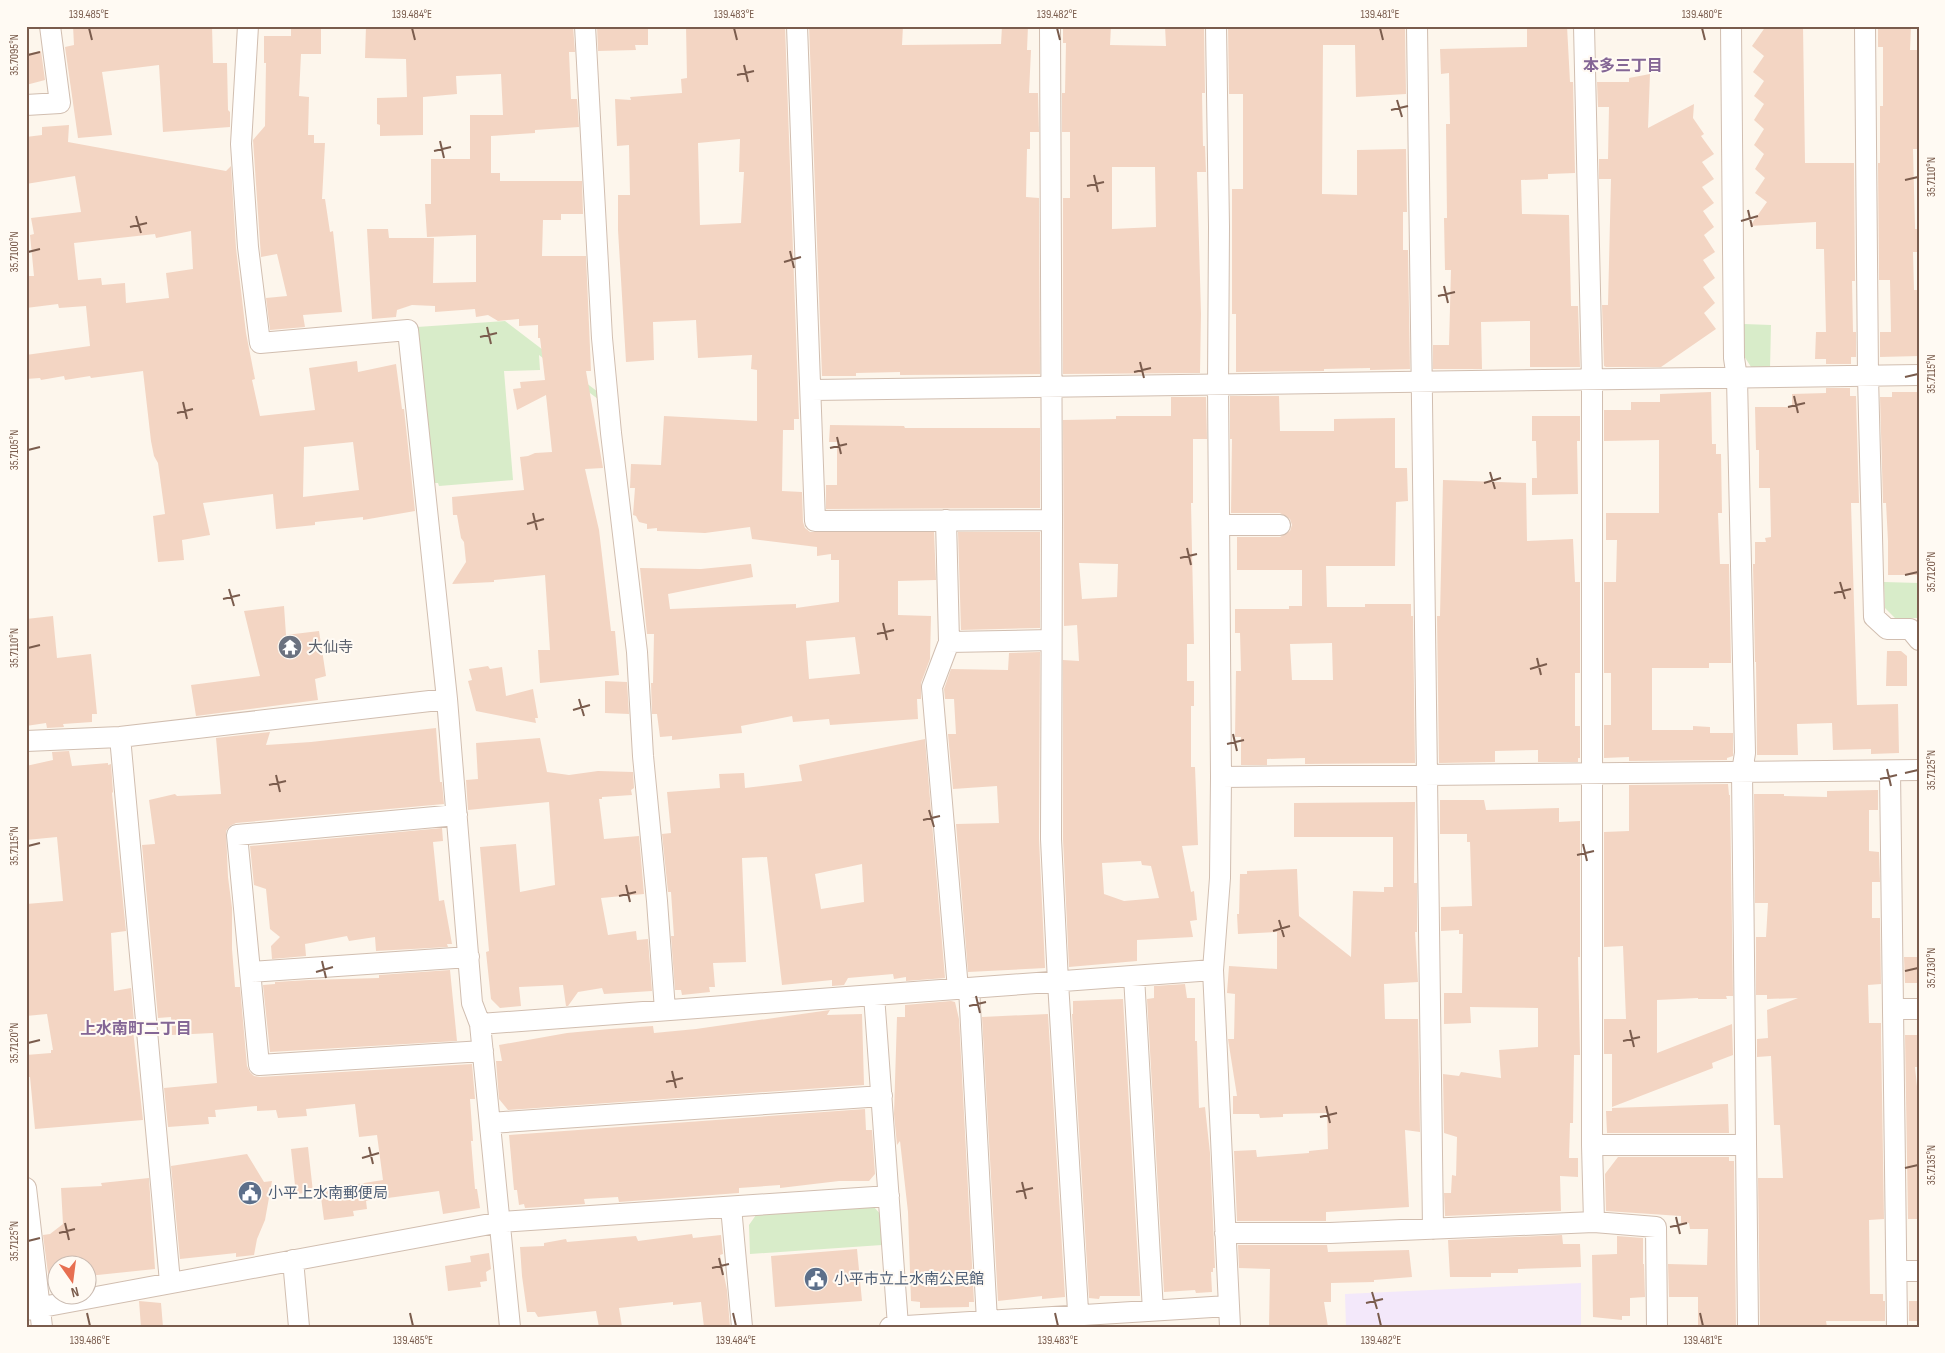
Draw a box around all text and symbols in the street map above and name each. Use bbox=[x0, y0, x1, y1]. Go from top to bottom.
text: 139.485°E bbox=[69, 7, 109, 22]
text: 139.484°E bbox=[392, 7, 432, 22]
text: 139.483°E bbox=[714, 7, 754, 22]
text: 139.482°E bbox=[1037, 7, 1077, 22]
text: 139.481°E bbox=[1361, 7, 1400, 22]
text: 139.480°E bbox=[1682, 7, 1722, 22]
text: 35.7095°N bbox=[7, 34, 22, 76]
district label: 本多三丁目 bbox=[1583, 57, 1663, 76]
text: 35.7110°N bbox=[1924, 157, 1939, 197]
text: 35.7100°N bbox=[7, 231, 22, 273]
text: 35.7115°N bbox=[1924, 354, 1939, 394]
text: 35.7105°N bbox=[7, 430, 22, 470]
text: 35.7120°N bbox=[1924, 552, 1939, 592]
text: 35.7110°N bbox=[7, 628, 22, 668]
temple icon: 大仙寺 bbox=[277, 634, 303, 660]
place label: 大仙寺 bbox=[308, 638, 353, 657]
text: 35.7125°N bbox=[1924, 750, 1939, 790]
text: 35.7115°N bbox=[7, 826, 22, 866]
text: 35.7130°N bbox=[1924, 948, 1939, 988]
district label: 上水南町二丁目 bbox=[80, 1020, 192, 1039]
text: 35.7120°N bbox=[7, 1023, 22, 1063]
text: 35.7135°N bbox=[1924, 1145, 1939, 1185]
public building icon: 小平上水南郵便局 bbox=[237, 1180, 263, 1206]
place label: 小平上水南郵便局 bbox=[268, 1184, 388, 1203]
text: 35.7125°N bbox=[7, 1221, 22, 1261]
north arrow bbox=[48, 1256, 98, 1306]
public building icon: 小平市立上水南公民館 bbox=[803, 1266, 829, 1292]
place label: 小平市立上水南公民館 bbox=[834, 1270, 984, 1289]
text: N bbox=[69, 1283, 81, 1301]
text: 139.486°E bbox=[70, 1333, 110, 1348]
text: 139.485°E bbox=[393, 1333, 433, 1348]
text: 139.484°E bbox=[716, 1333, 756, 1348]
text: 139.483°E bbox=[1038, 1333, 1078, 1348]
text: 139.482°E bbox=[1361, 1333, 1401, 1348]
text: 139.481°E bbox=[1684, 1333, 1723, 1348]

